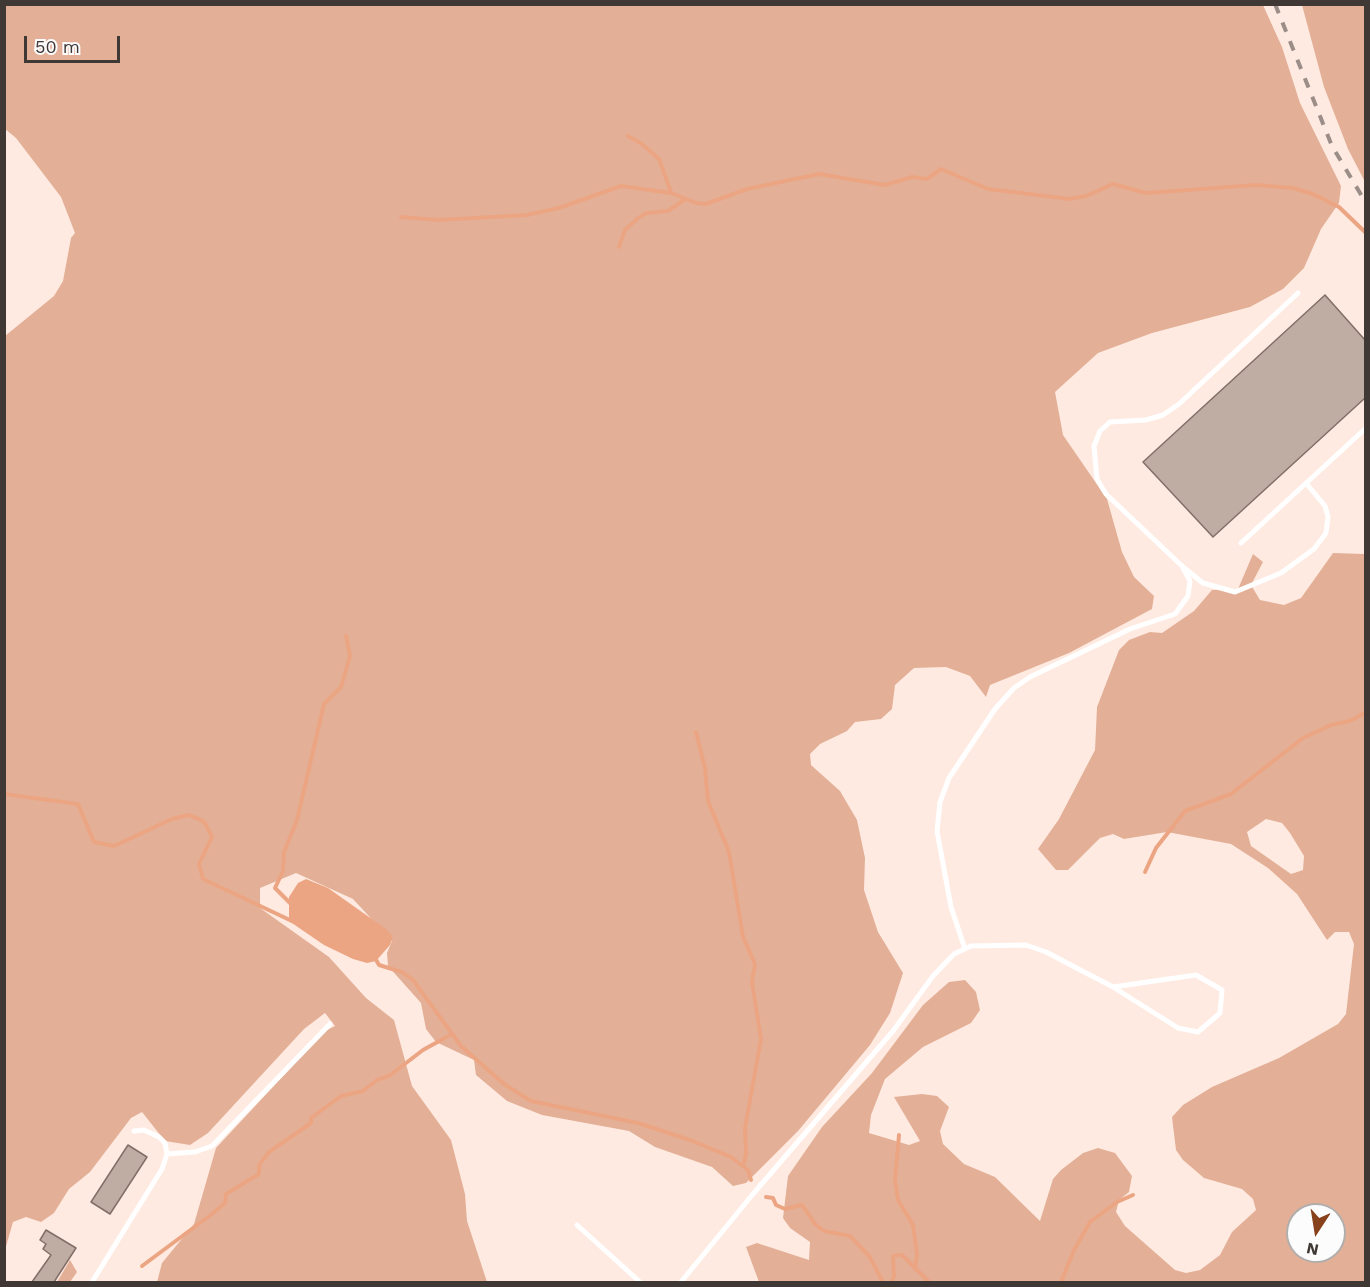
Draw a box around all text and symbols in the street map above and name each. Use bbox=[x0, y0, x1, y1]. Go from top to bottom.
scale bar bbox=[27, 24, 123, 62]
text: 50 m bbox=[35, 36, 80, 57]
north arrow bbox=[1286, 1203, 1346, 1263]
text: N bbox=[1305, 1239, 1320, 1260]

